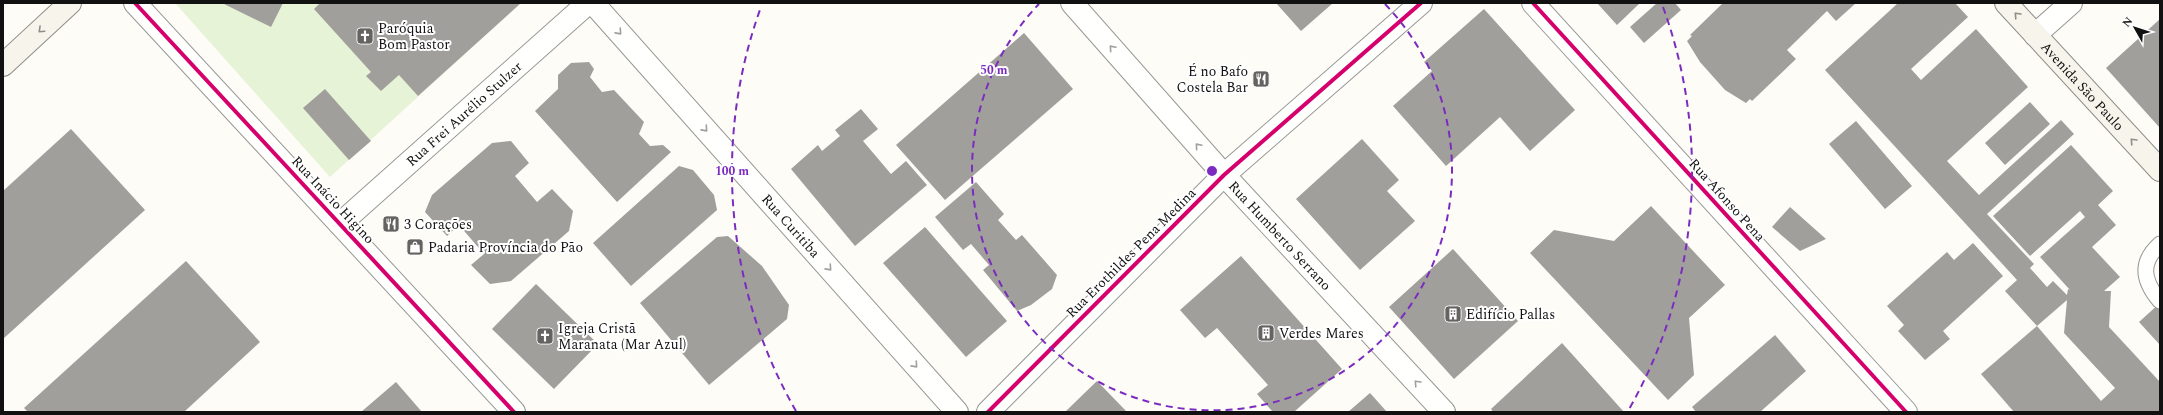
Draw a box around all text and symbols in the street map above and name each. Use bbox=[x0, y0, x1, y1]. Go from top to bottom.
north arrow bbox=[2115, 8, 2155, 48]
one-way arrow bbox=[2014, 12, 2021, 20]
text: N bbox=[2118, 13, 2137, 31]
place label: Paróquia Bom Pastor bbox=[378, 18, 450, 55]
one-way arrow bbox=[38, 25, 46, 32]
church icon: Paróquia Bom Pastor bbox=[355, 26, 375, 46]
one-way arrow bbox=[614, 27, 621, 35]
street label: Avenida São Paulo bbox=[2036, 37, 2129, 135]
one-way arrow bbox=[1109, 45, 1116, 53]
street label: Rua Frei Aurélio Stulzer bbox=[401, 56, 527, 171]
text: 50 m bbox=[980, 61, 1008, 80]
place label: É no Bafo Costela Bar bbox=[1177, 61, 1248, 98]
restaurant icon: É no Bafo Costela Bar bbox=[1251, 69, 1271, 89]
one-way arrow bbox=[700, 124, 708, 132]
one-way arrow bbox=[2131, 138, 2138, 146]
one-way arrow bbox=[1195, 143, 1202, 150]
street label: Rua Inácio Higino bbox=[287, 151, 379, 249]
street label: Rua Afonso Pena bbox=[1684, 154, 1770, 246]
text: 100 m bbox=[715, 162, 749, 181]
centre of rings bbox=[1205, 164, 1219, 178]
street label: Rua Humberto Serrano bbox=[1224, 176, 1337, 295]
street label: Rua Erothildes Pena Medina bbox=[1061, 183, 1201, 323]
street label: Rua Curitiba bbox=[757, 189, 826, 262]
restaurant icon: 3 Corações bbox=[381, 214, 401, 234]
place label: 3 Corações bbox=[404, 214, 472, 235]
shop icon: Padaria Província do Pão bbox=[405, 237, 425, 257]
place label: Padaria Província do Pão bbox=[428, 237, 583, 258]
one-way arrow bbox=[824, 263, 832, 271]
building icon: Edifício Pallas bbox=[1443, 304, 1463, 324]
place label: Edifício Pallas bbox=[1466, 304, 1555, 325]
place label: Igreja Cristã Maranata (Mar Azul) bbox=[558, 318, 686, 355]
building icon: Verdes Mares bbox=[1256, 323, 1276, 343]
place label: Verdes Mares bbox=[1279, 323, 1364, 344]
church icon: Igreja Cristã Maranata (Mar Azul) bbox=[535, 326, 555, 346]
one-way arrow bbox=[911, 360, 918, 368]
one-way arrow bbox=[1415, 381, 1422, 388]

